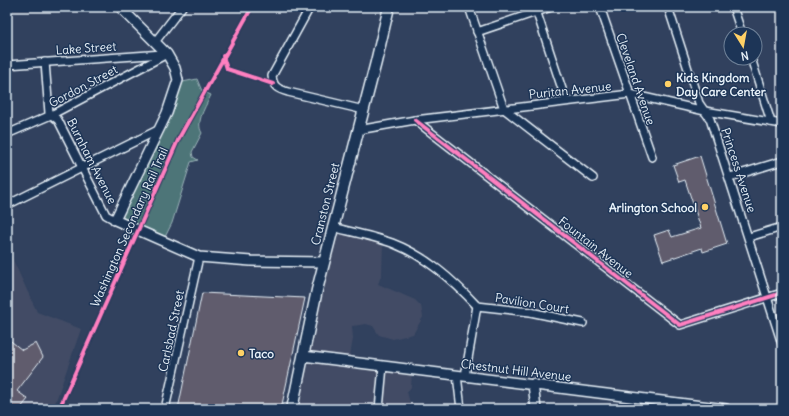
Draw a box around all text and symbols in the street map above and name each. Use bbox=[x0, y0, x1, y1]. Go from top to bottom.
north arrow bbox=[723, 26, 763, 66]
street label: Cleveland Avenue bbox=[613, 31, 659, 127]
street label: Lake Street bbox=[55, 38, 117, 58]
text: N bbox=[740, 48, 750, 63]
street label: Gordon Street bbox=[46, 62, 120, 110]
place label: Kids Kingdom Day Care Center bbox=[676, 70, 766, 100]
street label: Puritan Avenue bbox=[528, 78, 612, 102]
marker: Kids Kingdom Day Care Center bbox=[663, 79, 673, 89]
street label: Burnham Avenue bbox=[64, 116, 120, 206]
street label: Princess Avenue bbox=[718, 126, 760, 214]
street label: Washington Secondary Rail Trail bbox=[87, 145, 171, 309]
street label: Cranston Street bbox=[308, 161, 342, 247]
place label: Arlington School bbox=[609, 200, 697, 216]
marker: Arlington School bbox=[700, 202, 710, 212]
street label: Fountain Avenue bbox=[556, 213, 636, 281]
street label: Carlsbad Street bbox=[155, 289, 187, 373]
street label: Pavilion Court bbox=[494, 290, 570, 316]
place label: Taco bbox=[249, 346, 274, 361]
marker: Taco bbox=[236, 348, 246, 358]
street label: Chestnut Hill Avenue bbox=[460, 356, 572, 384]

